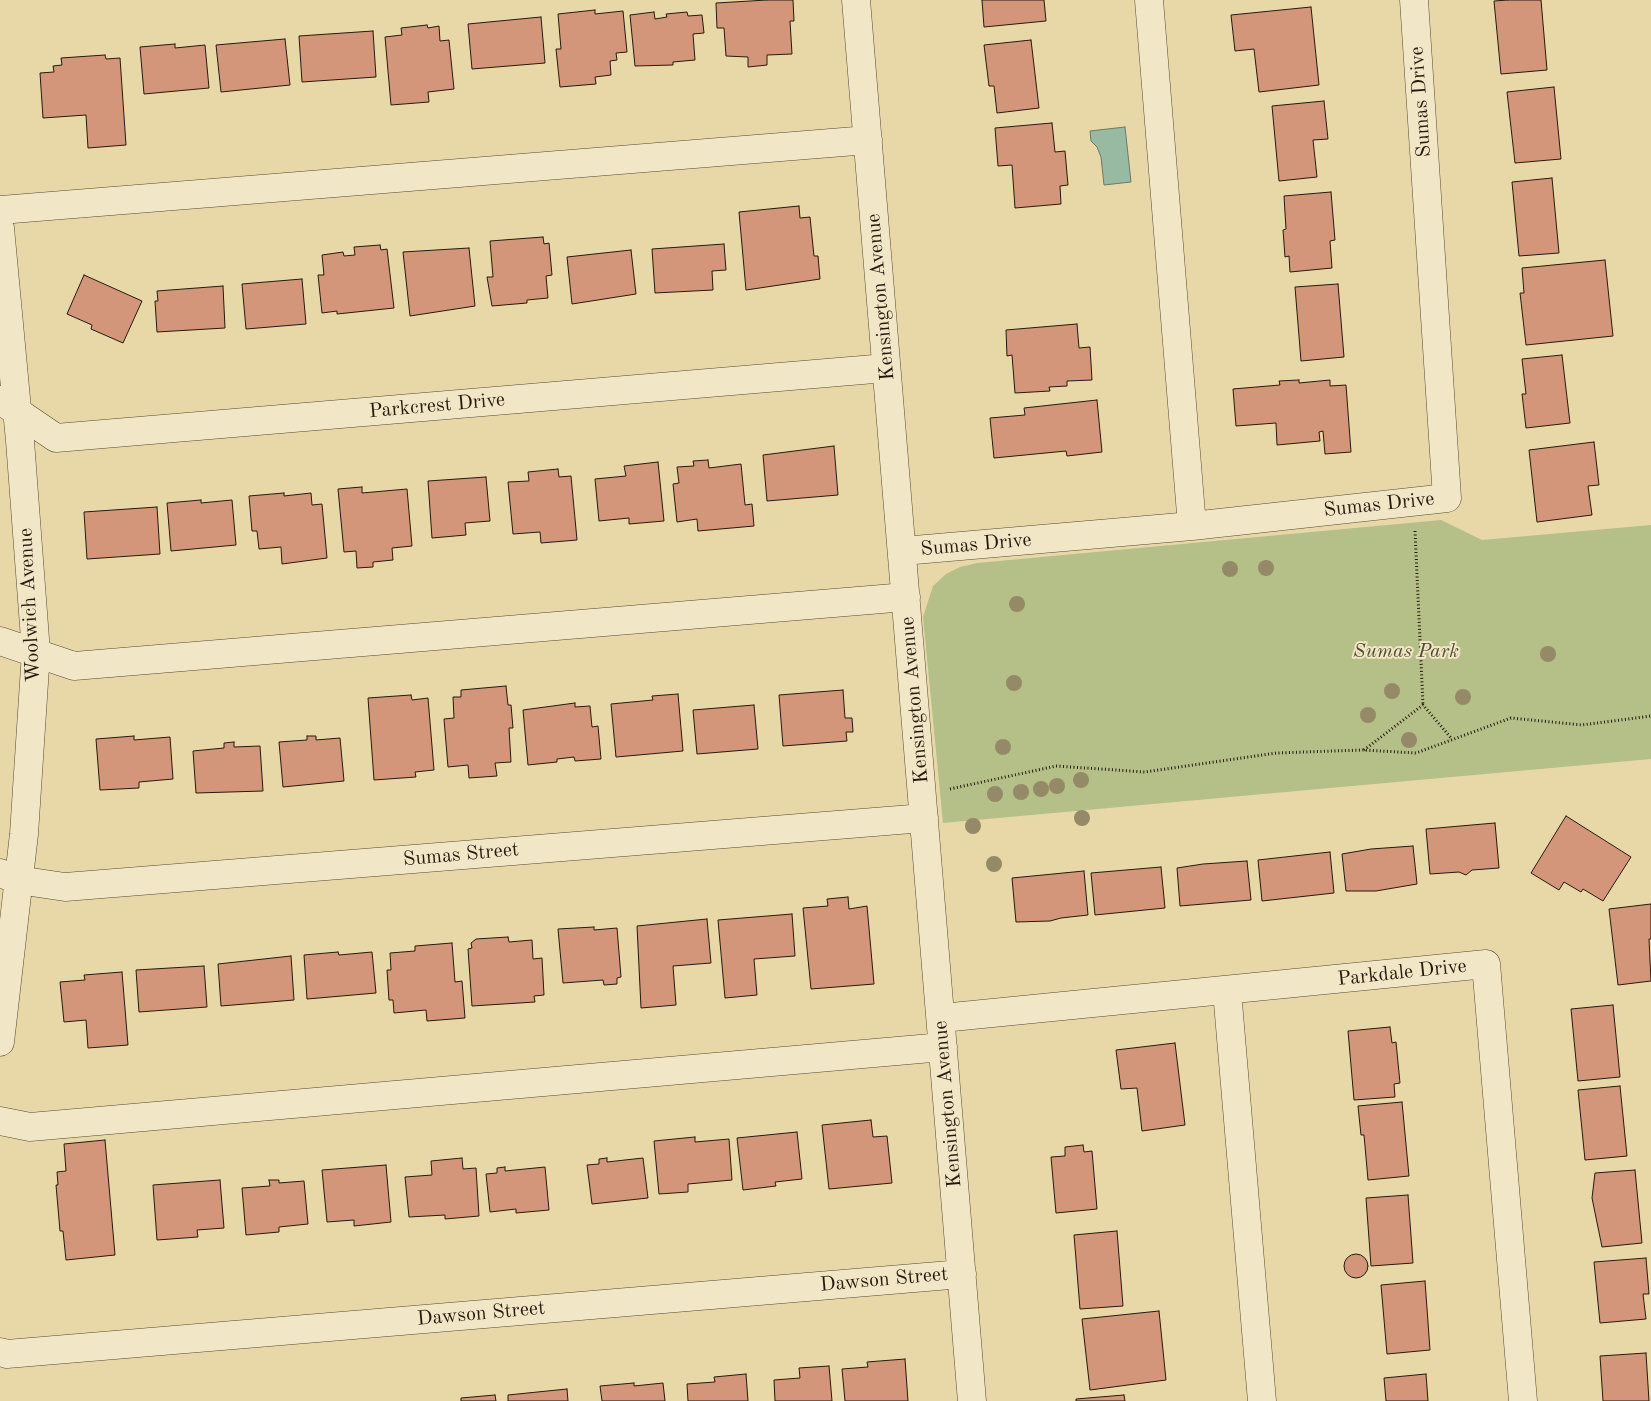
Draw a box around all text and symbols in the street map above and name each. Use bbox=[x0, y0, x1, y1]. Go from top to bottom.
street label: Sumas Drive bbox=[1405, 46, 1437, 158]
street label: Kensington Avenue bbox=[862, 212, 900, 382]
street label: Parkcrest Drive bbox=[368, 388, 506, 424]
street label: Sumas Drive bbox=[1322, 487, 1436, 523]
street label: Woolwich Avenue bbox=[14, 527, 46, 683]
street label: Sumas Drive bbox=[920, 528, 1032, 562]
street label: Kensington Avenue bbox=[896, 615, 934, 785]
park label: Sumas Park bbox=[1353, 640, 1459, 664]
street label: Sumas Street bbox=[402, 838, 520, 872]
street label: Parkdale Drive bbox=[1336, 954, 1468, 992]
street label: Kensington Avenue bbox=[929, 1019, 967, 1189]
street label: Dawson Street bbox=[819, 1262, 949, 1298]
street label: Dawson Street bbox=[416, 1296, 546, 1332]

